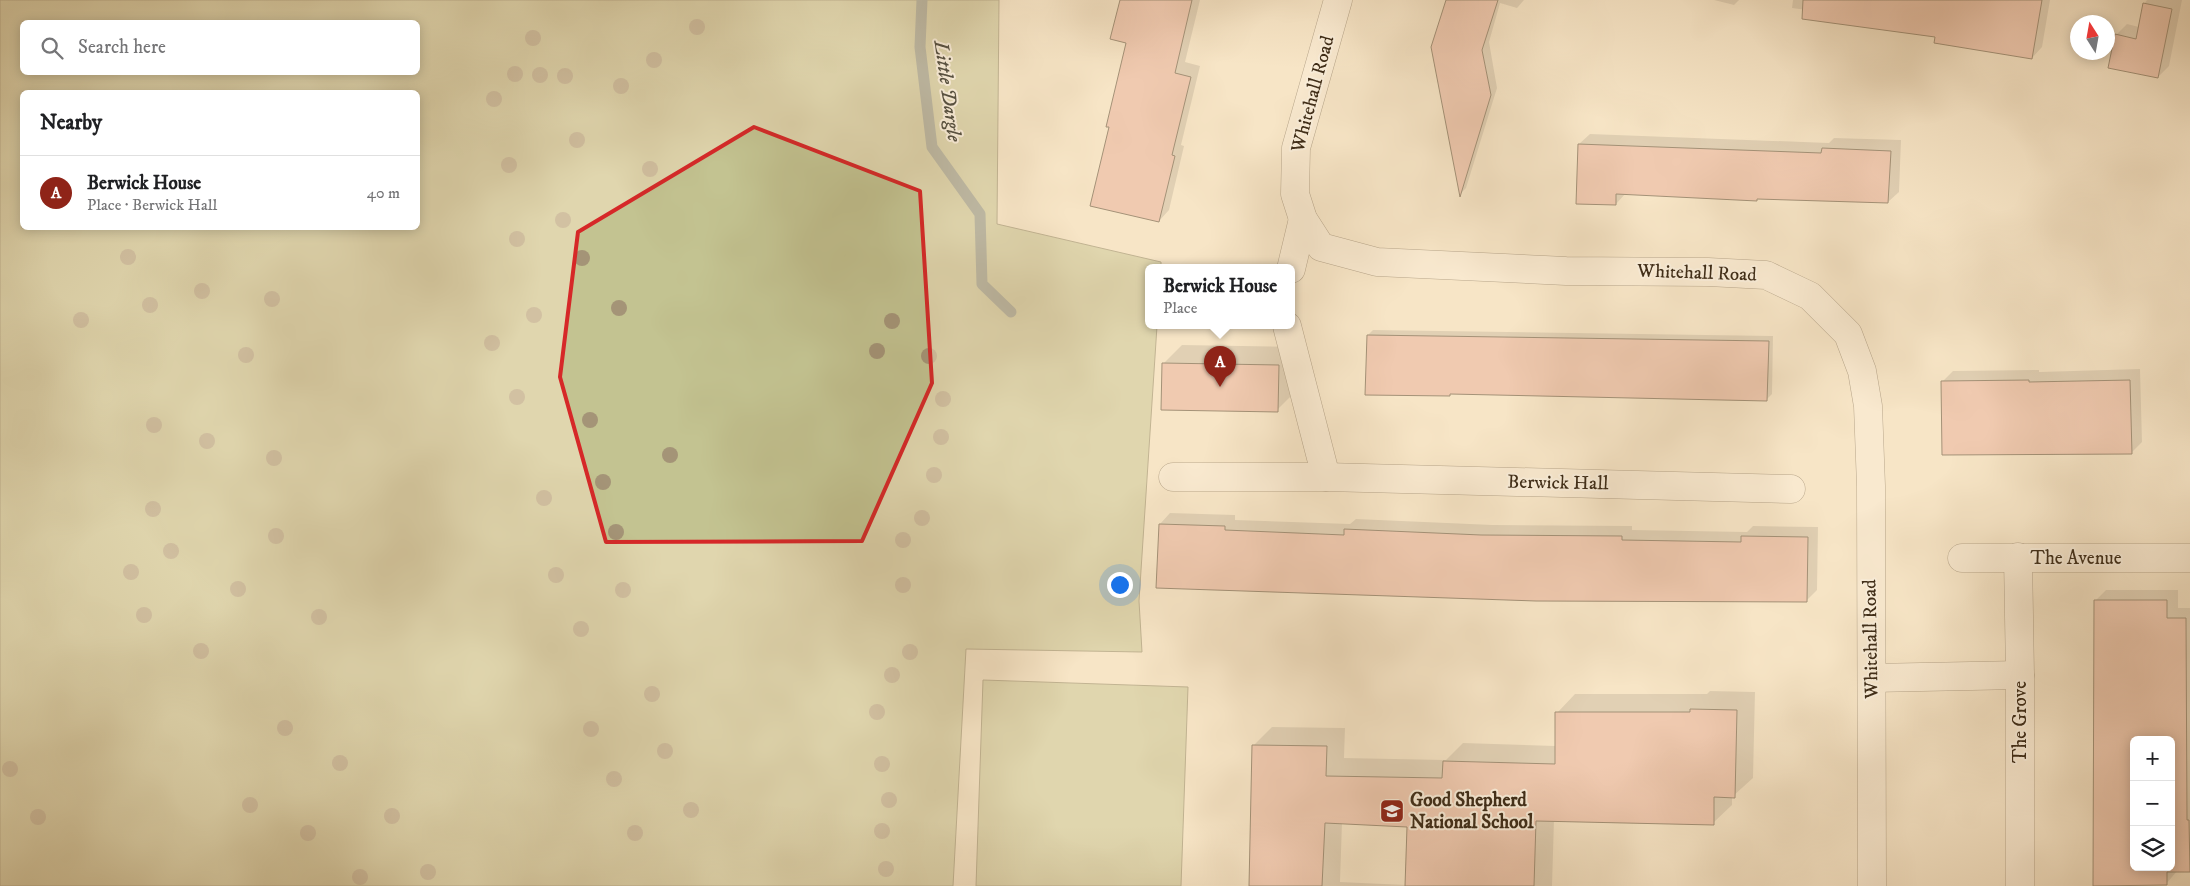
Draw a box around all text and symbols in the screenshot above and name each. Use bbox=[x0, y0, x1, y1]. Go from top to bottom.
north arrow bbox=[2070, 15, 2115, 60]
search box bbox=[20, 20, 420, 75]
street label: Whitehall Road bbox=[1286, 33, 1340, 156]
icon: search bbox=[38, 34, 66, 62]
text: Search here bbox=[78, 36, 166, 59]
water label: Little Dargle bbox=[927, 38, 967, 144]
text: Nearby bbox=[40, 110, 102, 136]
text: Berwick House bbox=[87, 172, 201, 195]
text: A bbox=[51, 183, 61, 203]
text: 40 m bbox=[367, 183, 400, 203]
text: Place · Berwick Hall bbox=[87, 195, 217, 215]
street label: Whitehall Road bbox=[1636, 259, 1758, 287]
popup bbox=[1145, 264, 1295, 329]
text: Berwick House bbox=[1163, 275, 1277, 298]
text: Place bbox=[1163, 298, 1197, 318]
pin: A bbox=[1204, 346, 1236, 387]
street label: Berwick Hall bbox=[1507, 471, 1609, 495]
street label: The Avenue bbox=[2030, 547, 2122, 570]
your location bbox=[1107, 572, 1133, 598]
street label: Whitehall Road bbox=[1858, 579, 1884, 700]
street label: The Grove bbox=[2009, 681, 2032, 763]
map controls bbox=[2130, 736, 2175, 871]
button: + bbox=[2130, 736, 2175, 781]
button: − bbox=[2130, 781, 2175, 826]
place label: Good Shepherd National School bbox=[1410, 789, 1534, 834]
school or university icon: Good Shepherd National School bbox=[1379, 798, 1405, 824]
button: layers bbox=[2130, 826, 2175, 871]

